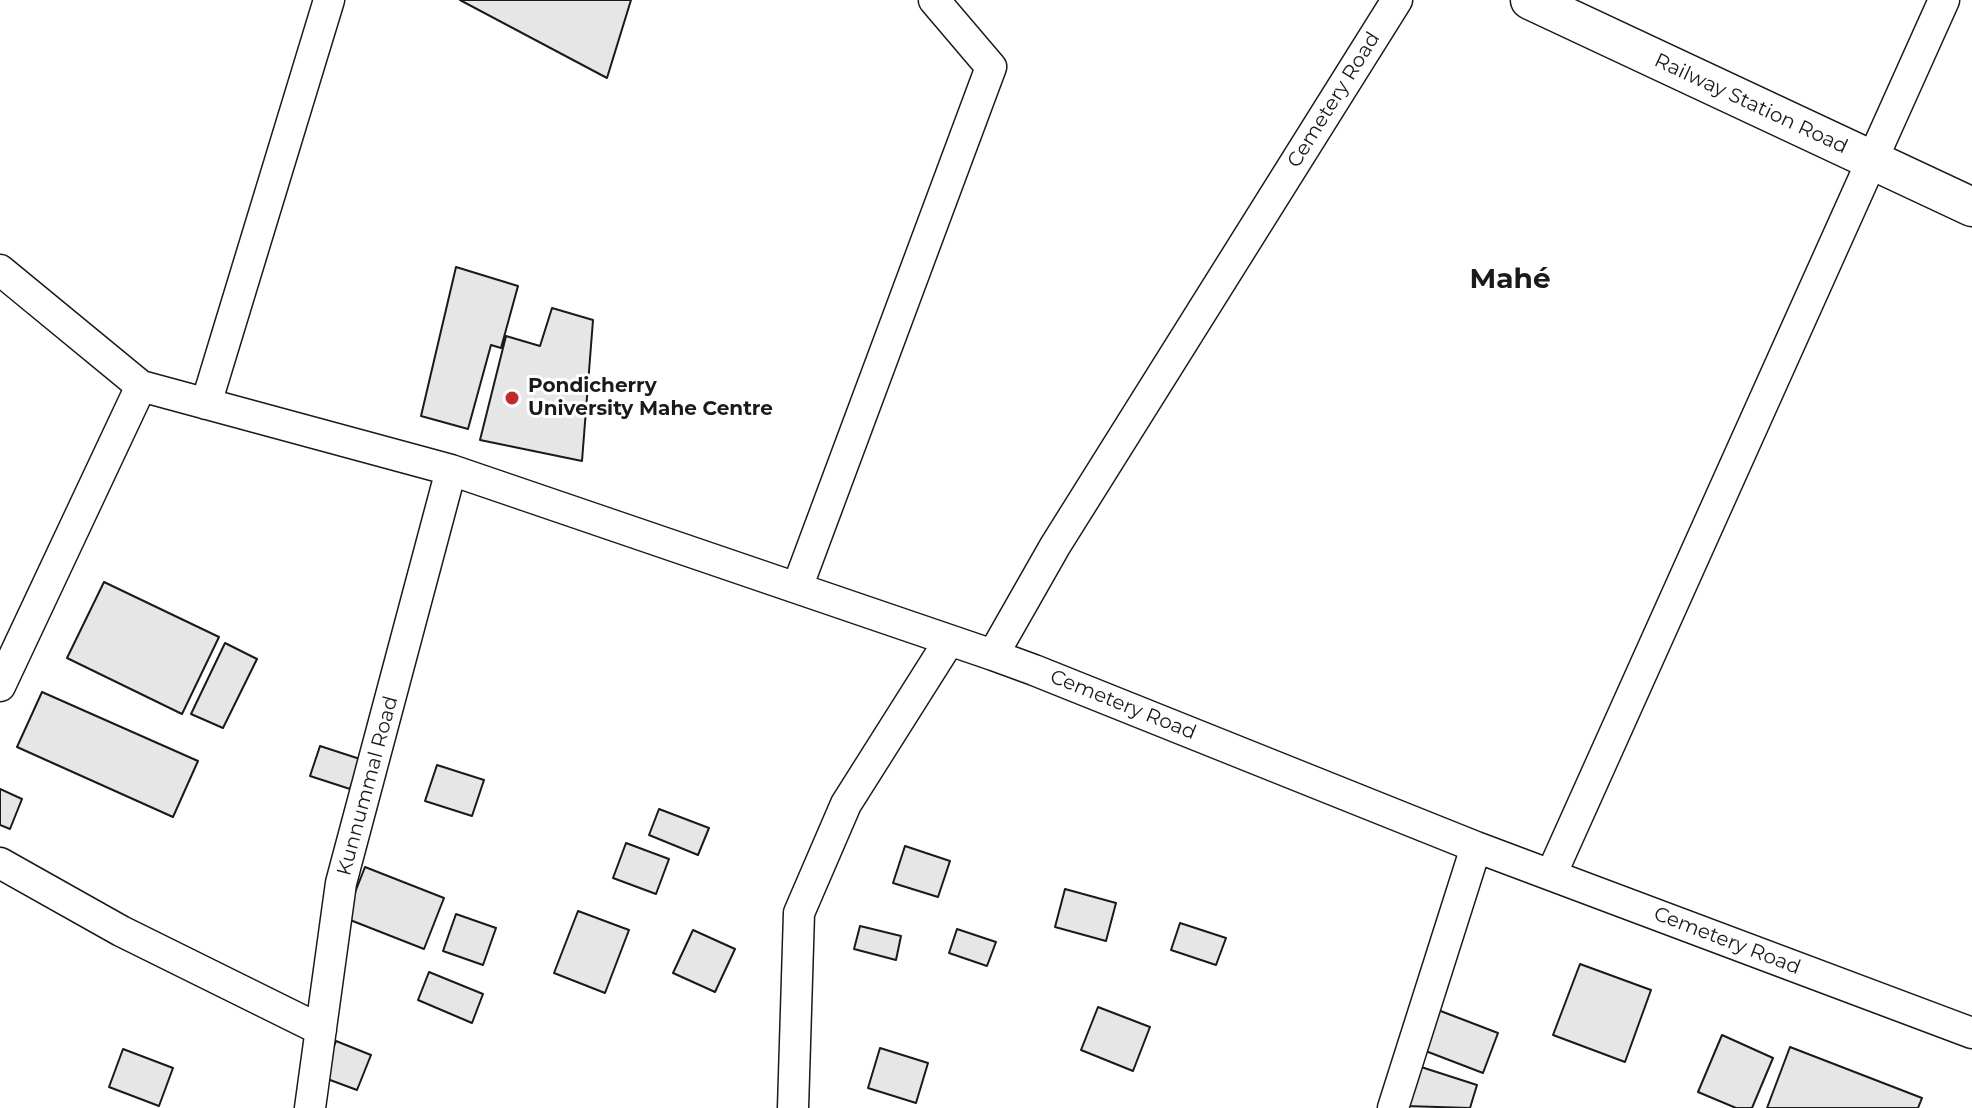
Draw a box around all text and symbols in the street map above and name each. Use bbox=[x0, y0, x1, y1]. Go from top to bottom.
street label: Cemetery Road bbox=[1283, 28, 1385, 172]
street label: Railway Station Road bbox=[1651, 49, 1851, 159]
district label: Mahé bbox=[1469, 263, 1551, 297]
place label: Pondicherry University Mahe Centre bbox=[528, 374, 773, 421]
marker: Pondicherry University Mahe Centre bbox=[503, 389, 521, 407]
street label: Cemetery Road bbox=[1047, 665, 1199, 745]
street label: Kunnummal Road bbox=[332, 694, 404, 878]
street label: Cemetery Road bbox=[1650, 902, 1804, 980]

